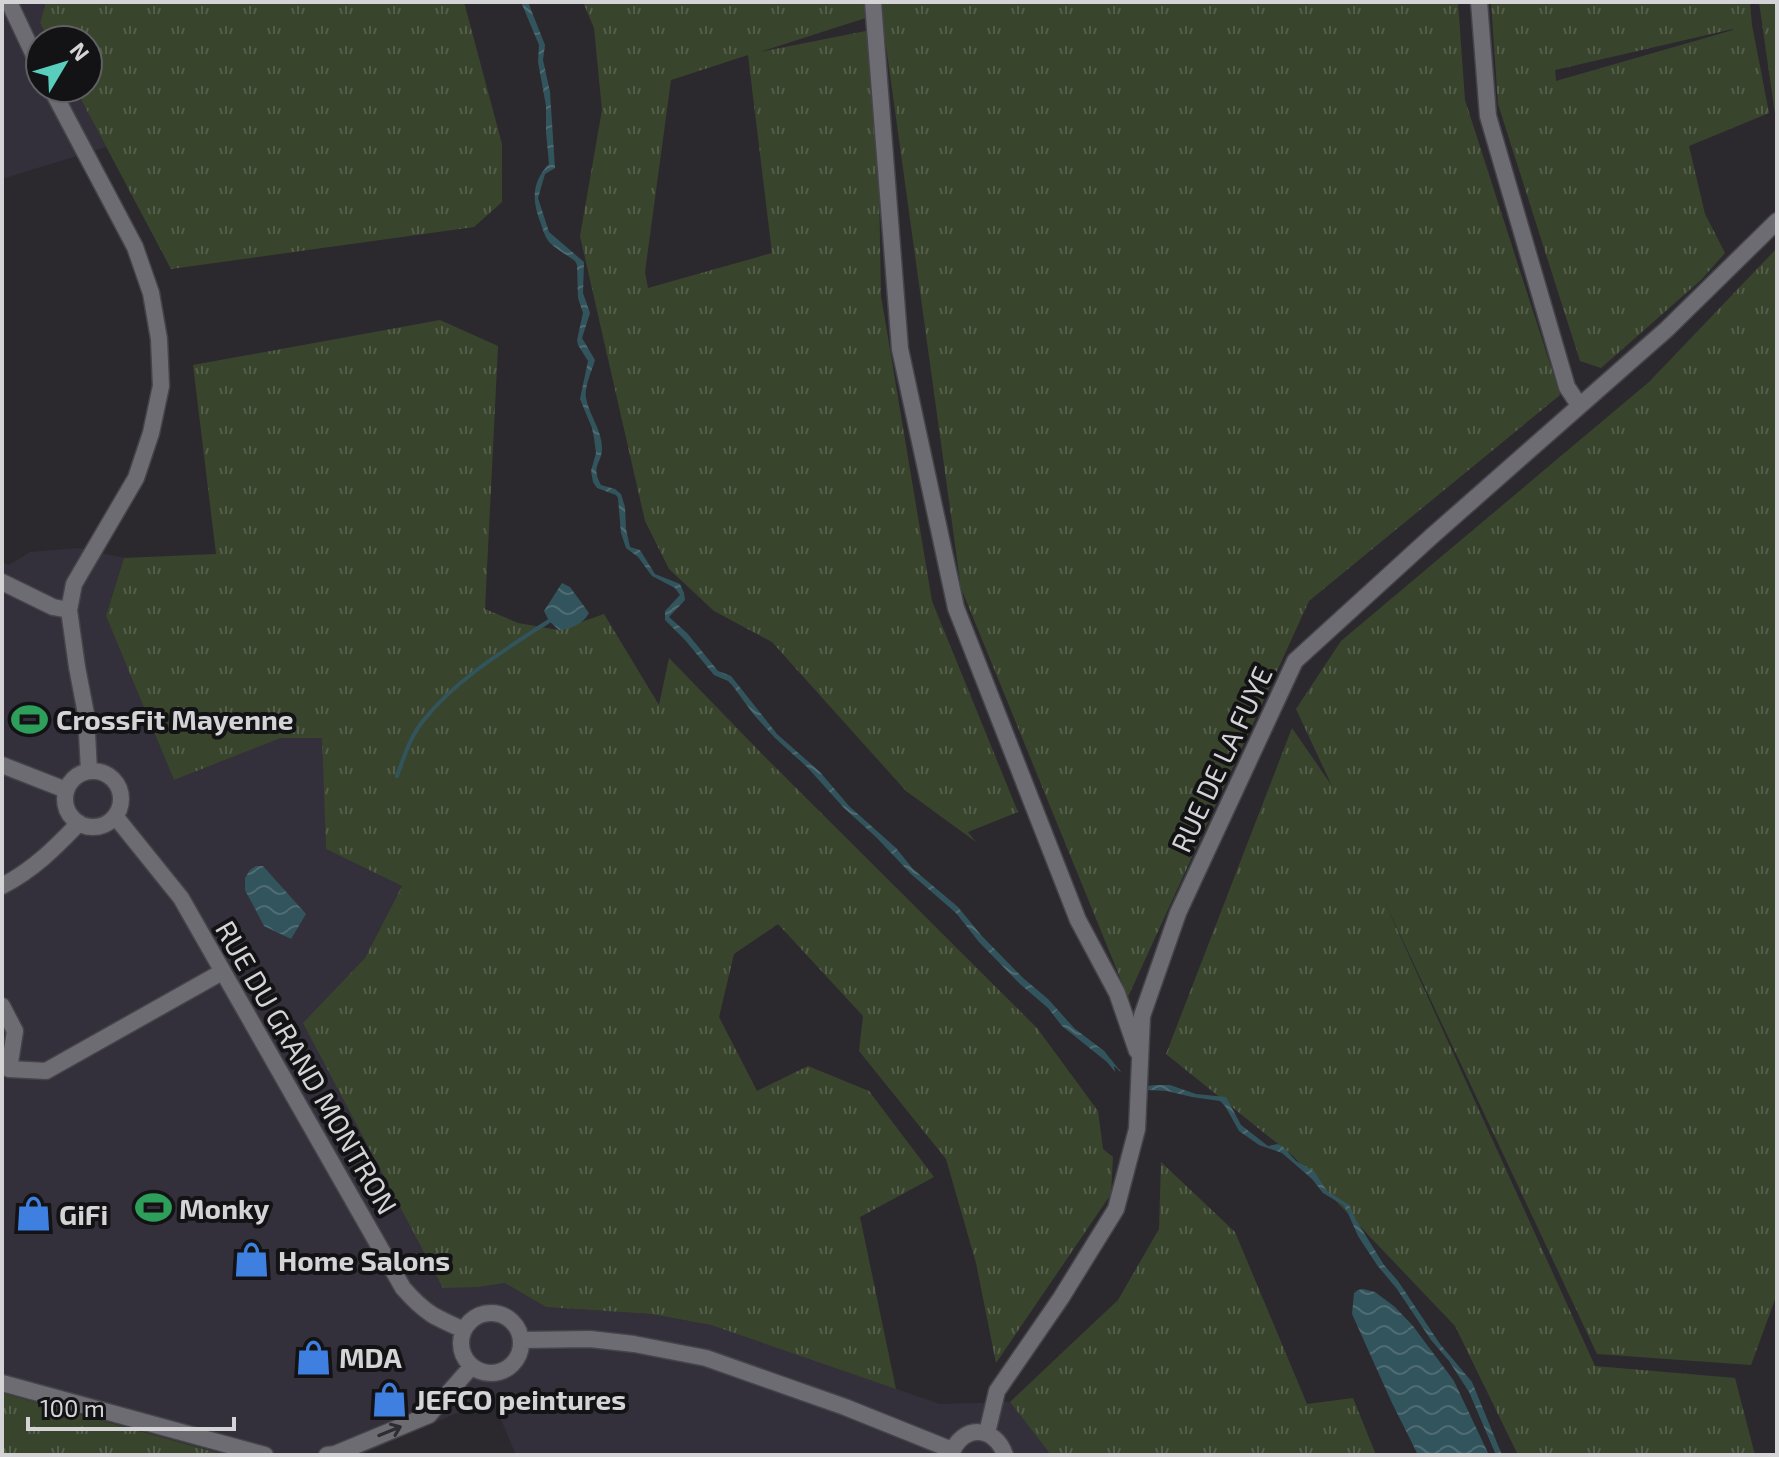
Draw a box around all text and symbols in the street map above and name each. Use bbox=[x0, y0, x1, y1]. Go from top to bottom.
north arrow bbox=[24, 24, 104, 104]
text: N bbox=[65, 37, 96, 65]
street label: RUE DE LA FUYE bbox=[1163, 661, 1279, 857]
sports icon: CrossFit Mayenne bbox=[11, 700, 49, 738]
place label: CrossFit Mayenne bbox=[56, 702, 294, 736]
street label: RUE DU GRAND MONTRON bbox=[209, 914, 405, 1220]
sports icon: Monky bbox=[134, 1189, 172, 1227]
place label: Monky bbox=[179, 1191, 270, 1225]
shop icon: GiFi bbox=[14, 1195, 52, 1233]
place label: GiFi bbox=[59, 1197, 108, 1231]
shop icon: Home Salons bbox=[233, 1241, 271, 1279]
place label: Home Salons bbox=[278, 1243, 450, 1277]
shop icon: MDA bbox=[294, 1338, 332, 1376]
place label: MDA bbox=[339, 1340, 403, 1374]
shop icon: JEFCO peintures bbox=[370, 1380, 408, 1418]
scale bar bbox=[28, 1381, 234, 1431]
place label: JEFCO peintures bbox=[415, 1382, 626, 1416]
text: 100 m bbox=[40, 1393, 105, 1422]
one-way arrow bbox=[377, 1423, 402, 1438]

